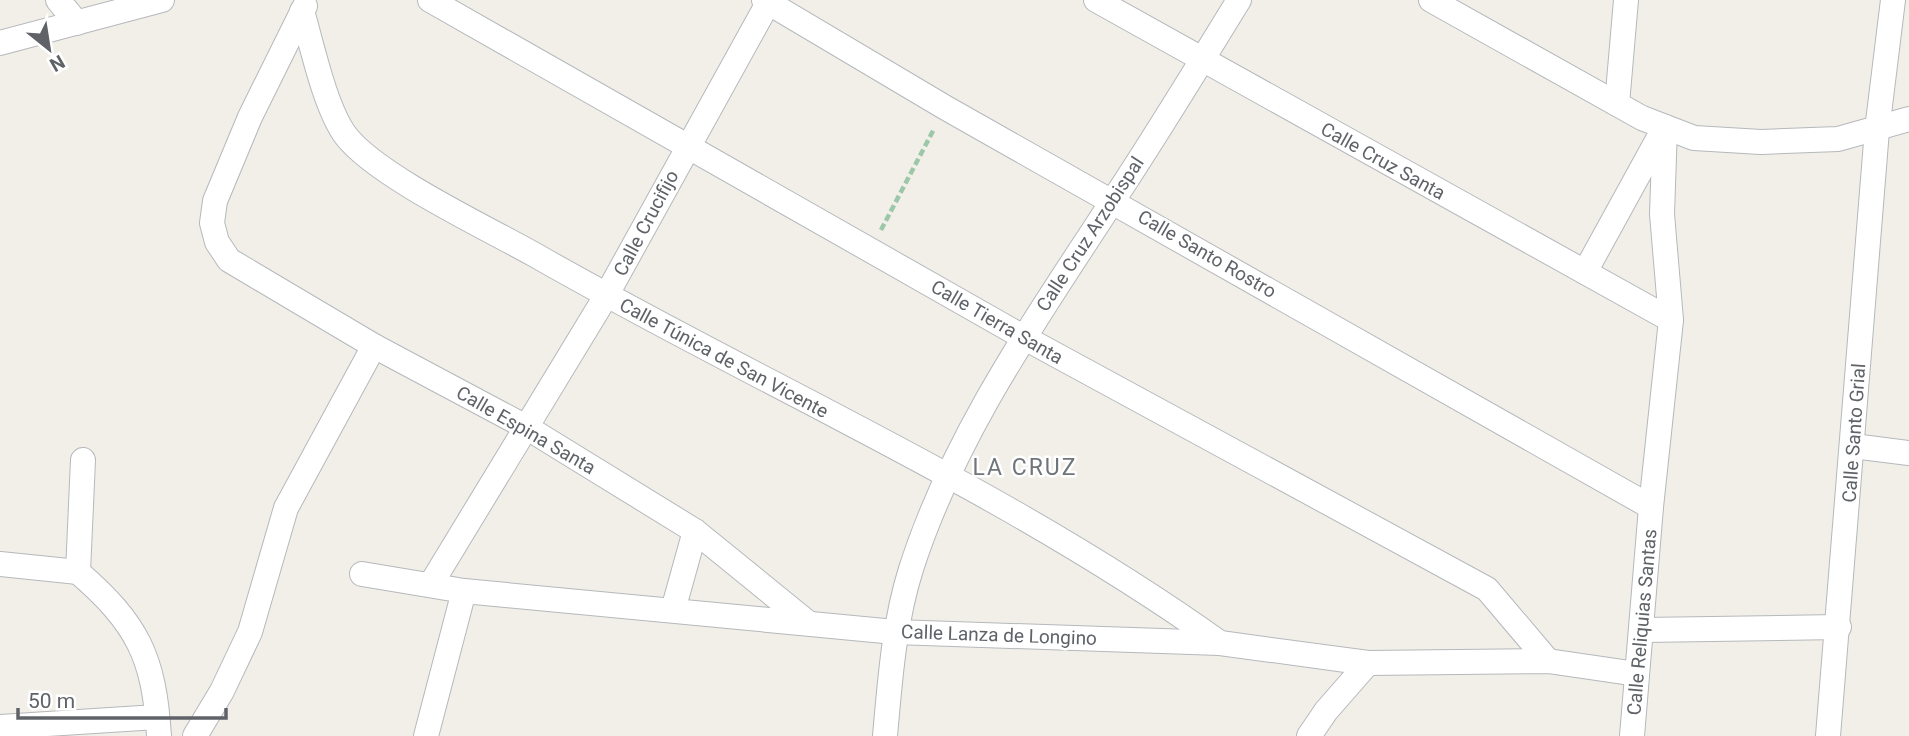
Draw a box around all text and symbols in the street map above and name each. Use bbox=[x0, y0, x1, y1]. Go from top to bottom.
north arrow bbox=[14, 14, 84, 84]
text: N bbox=[46, 50, 69, 77]
street label: Calle Cruz Santa bbox=[1317, 117, 1449, 205]
street label: Calle Cruz Arzobispal bbox=[1031, 152, 1149, 316]
street label: Calle Crucifijo bbox=[608, 166, 684, 280]
street label: Calle Santo Rostro bbox=[1134, 205, 1280, 303]
street label: Calle Tierra Santa bbox=[927, 275, 1067, 369]
street label: Calle Túnica de San Vicente bbox=[616, 293, 832, 423]
street label: Calle Santo Grial bbox=[1838, 363, 1870, 503]
street label: Calle Espina Santa bbox=[452, 381, 600, 479]
district label: LA CRUZ bbox=[972, 454, 1078, 481]
street label: Calle Reliquias Santas bbox=[1622, 528, 1662, 716]
street label: Calle Lanza de Longino bbox=[901, 620, 1097, 650]
scale bar bbox=[18, 676, 226, 720]
text: 50 m bbox=[28, 689, 75, 713]

